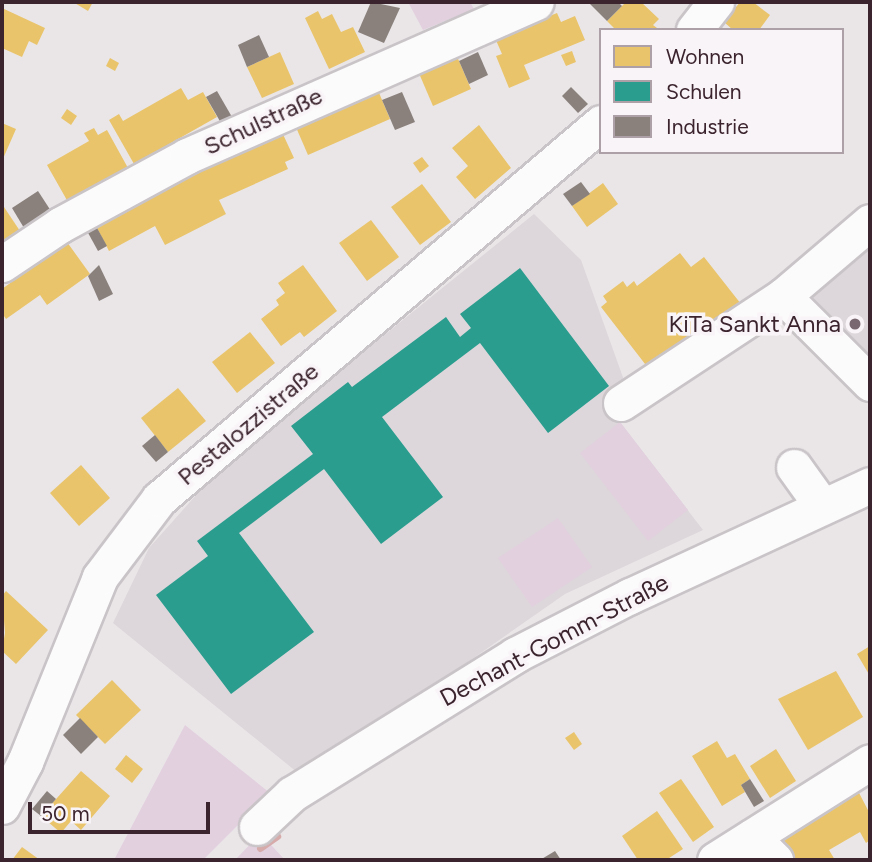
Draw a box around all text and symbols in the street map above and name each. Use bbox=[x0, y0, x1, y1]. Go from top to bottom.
legend bbox=[599, 28, 844, 154]
text: Wohnen bbox=[666, 44, 744, 69]
text: Schulen bbox=[666, 79, 742, 104]
street label: Schulstraße bbox=[199, 81, 327, 161]
text: Industrie bbox=[666, 114, 749, 139]
place label: KiTa Sankt Anna bbox=[669, 310, 841, 338]
marker: KiTa Sankt Anna bbox=[847, 316, 863, 332]
street label: Pestalozzistraße bbox=[172, 357, 324, 491]
street label: Dechant-Gomm-Straße bbox=[435, 568, 673, 712]
scale bar bbox=[32, 788, 214, 832]
text: 50 m bbox=[41, 801, 90, 826]

